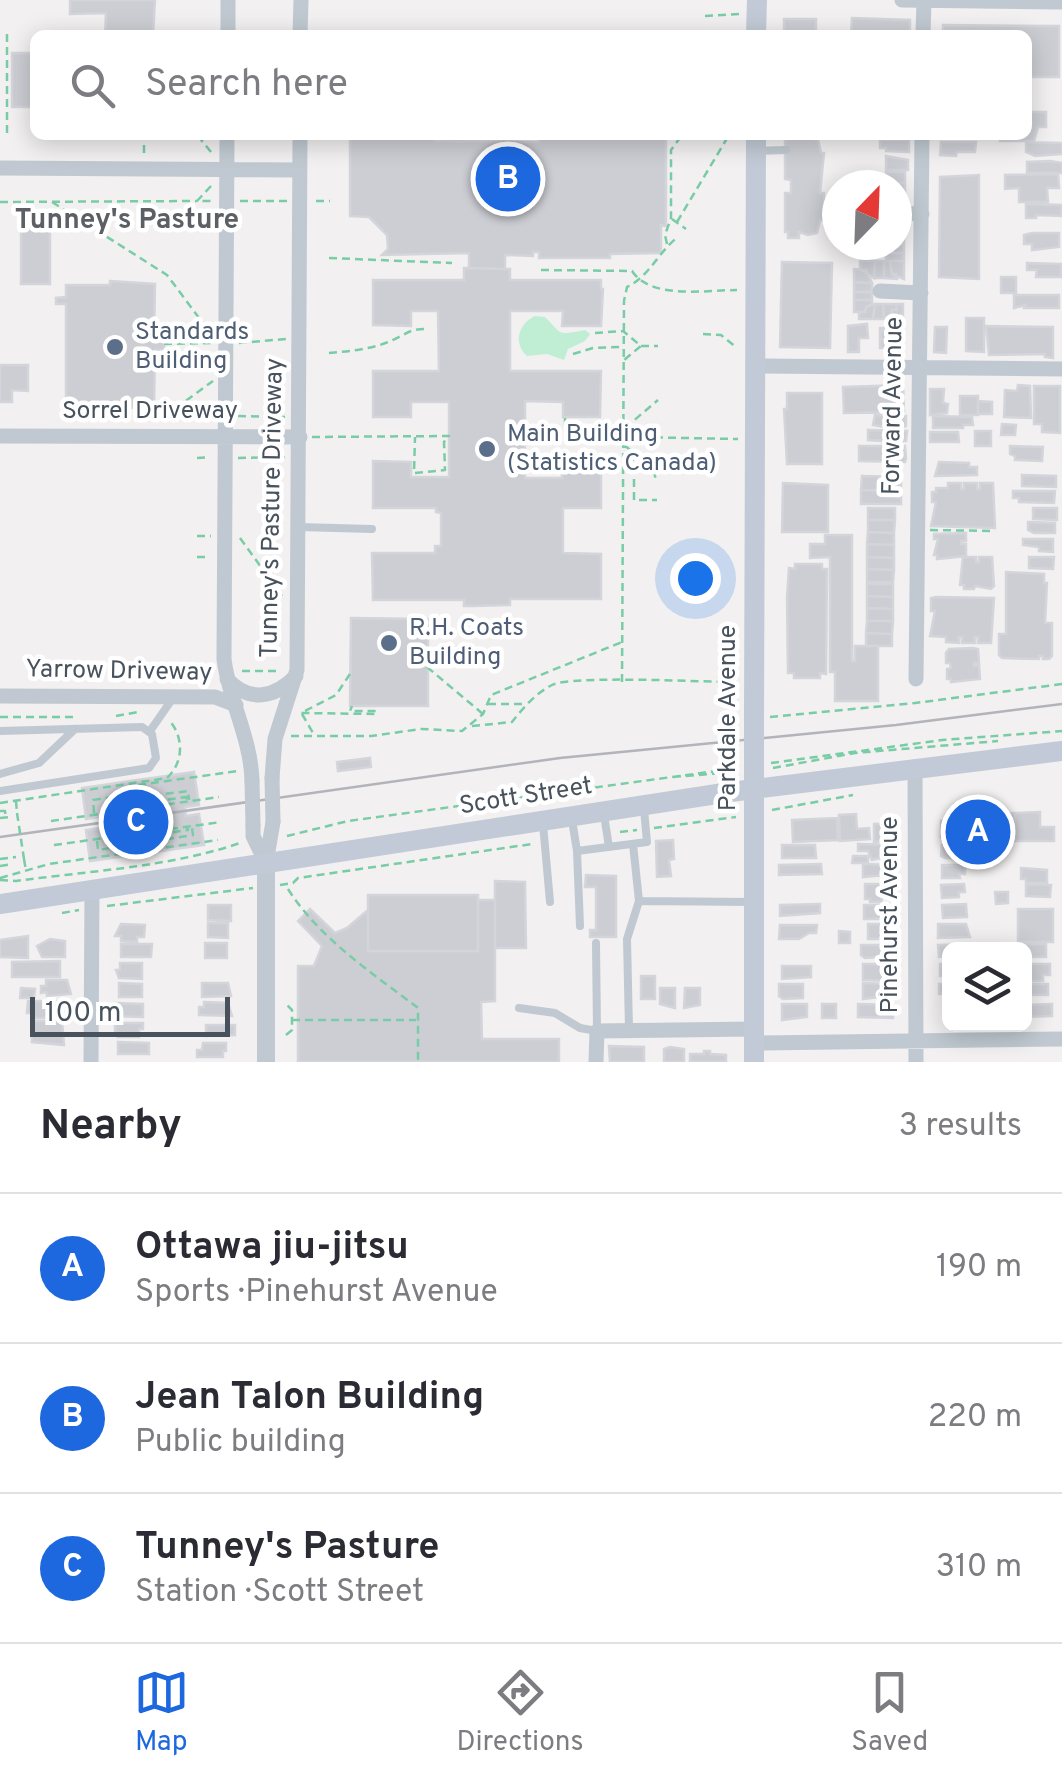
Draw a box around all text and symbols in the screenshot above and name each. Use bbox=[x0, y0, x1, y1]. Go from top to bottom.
search box bbox=[30, 30, 1032, 140]
icon: search bbox=[65, 58, 120, 113]
text: Search here bbox=[145, 61, 348, 110]
pin: B bbox=[476, 142, 540, 216]
north arrow bbox=[822, 170, 912, 260]
district label: Tunney's Pasture bbox=[15, 203, 239, 239]
place label: Standards Building bbox=[135, 317, 249, 378]
street label: Forward Avenue bbox=[876, 317, 912, 495]
marker: Standards Building bbox=[104, 336, 126, 358]
street label: Tunney's Pasture Driveway bbox=[254, 358, 292, 658]
street label: Sorrel Driveway bbox=[62, 396, 238, 428]
place label: Main Building (Statistics Canada) bbox=[507, 419, 717, 480]
marker: Main Building (Statistics Canada) bbox=[476, 438, 498, 460]
your location bbox=[670, 553, 721, 604]
place label: R.H. Coats Building bbox=[409, 613, 524, 674]
street label: Parkdale Avenue bbox=[713, 625, 745, 811]
marker: R.H. Coats Building bbox=[378, 632, 400, 654]
street label: Yarrow Driveway bbox=[25, 654, 213, 690]
street label: Scott Street bbox=[457, 771, 595, 823]
pin: C bbox=[104, 784, 168, 860]
pin: A bbox=[946, 794, 1010, 870]
street label: Pinehurst Avenue bbox=[875, 816, 907, 1014]
map controls bbox=[942, 942, 1032, 1032]
button: layers bbox=[942, 942, 1032, 1032]
scale bar bbox=[30, 992, 230, 1036]
text: 100 m bbox=[45, 996, 121, 1032]
text: Nearby bbox=[40, 1101, 182, 1154]
text: 3 results bbox=[899, 1107, 1022, 1147]
text: Ottawa jiu-jitsu bbox=[135, 1224, 409, 1273]
text: A bbox=[61, 1248, 84, 1288]
text: 190 m bbox=[936, 1248, 1022, 1288]
text: Sports · Pinehurst Avenue bbox=[135, 1273, 498, 1313]
text: Jean Talon Building bbox=[135, 1374, 484, 1423]
text: B bbox=[61, 1398, 84, 1438]
text: 220 m bbox=[928, 1398, 1022, 1438]
text: Public building bbox=[135, 1423, 346, 1463]
text: Tunney's Pasture bbox=[135, 1524, 440, 1573]
text: C bbox=[62, 1548, 83, 1588]
text: 310 m bbox=[936, 1548, 1022, 1588]
text: Station · Scott Street bbox=[135, 1573, 424, 1613]
tab: Map bbox=[134, 1665, 189, 1761]
tab: Directions bbox=[456, 1665, 584, 1761]
tab: Saved bbox=[851, 1665, 928, 1761]

